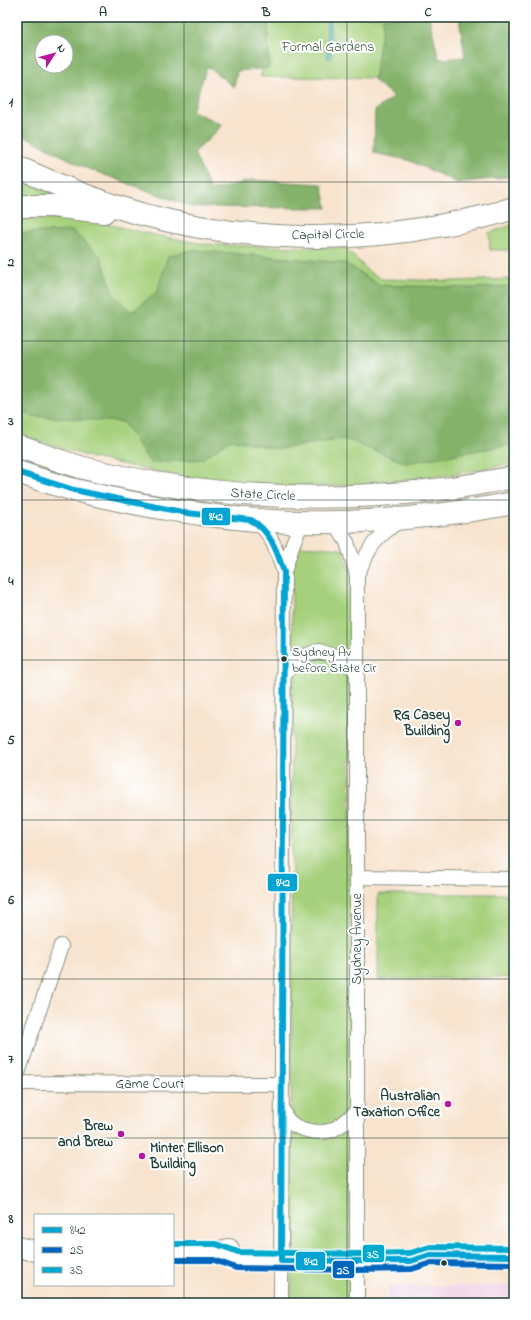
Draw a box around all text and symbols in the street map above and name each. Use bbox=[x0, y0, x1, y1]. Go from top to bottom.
text: A bbox=[99, 3, 107, 22]
text: B bbox=[261, 3, 271, 22]
text: C bbox=[424, 3, 432, 22]
north arrow bbox=[34, 34, 74, 74]
park label: Formal Gardens bbox=[281, 37, 374, 58]
text: N bbox=[53, 41, 70, 56]
text: 1 bbox=[9, 93, 14, 112]
street label: Capital Circle bbox=[291, 224, 365, 246]
text: 2 bbox=[7, 253, 15, 272]
text: 3 bbox=[7, 412, 14, 431]
street label: State Circle bbox=[230, 483, 297, 507]
line badge: 842 bbox=[201, 507, 231, 526]
text: 842 bbox=[208, 509, 224, 525]
text: 4 bbox=[7, 572, 14, 591]
place label: Sydney Av before State Cir bbox=[292, 643, 377, 678]
marker: Sydney Av before State Cir bbox=[279, 654, 289, 664]
place label: RG Casey Building bbox=[392, 705, 451, 744]
marker: RG Casey Building bbox=[453, 718, 463, 728]
text: 5 bbox=[7, 731, 15, 750]
line badge: 842 bbox=[267, 873, 298, 892]
text: 842 bbox=[275, 875, 291, 891]
text: 6 bbox=[7, 891, 14, 910]
street label: Sydney Avenue bbox=[347, 893, 369, 985]
text: 7 bbox=[8, 1050, 14, 1069]
street label: Game Court bbox=[116, 1074, 185, 1095]
place label: Australian Taxation Office bbox=[353, 1086, 441, 1123]
marker: Australian Taxation Office bbox=[443, 1099, 453, 1109]
place label: Brew and Brew bbox=[58, 1116, 113, 1153]
marker: Brew and Brew bbox=[116, 1129, 126, 1139]
place label: Minter Ellison Building bbox=[149, 1138, 224, 1177]
marker: Minter Ellison Building bbox=[137, 1151, 147, 1161]
text: 8 bbox=[8, 1210, 14, 1229]
legend bbox=[34, 1214, 174, 1286]
text: 842 bbox=[70, 1222, 85, 1240]
text: 2S bbox=[70, 1242, 84, 1260]
line badge: 3S bbox=[362, 1244, 385, 1263]
text: 3S bbox=[366, 1247, 379, 1263]
line badge: 842 bbox=[295, 1251, 326, 1271]
text: 842 bbox=[303, 1254, 319, 1270]
unlabelled marker bbox=[439, 1258, 449, 1268]
line badge: 2S bbox=[332, 1260, 355, 1279]
text: 3S bbox=[70, 1262, 83, 1280]
text: 2S bbox=[336, 1263, 349, 1279]

